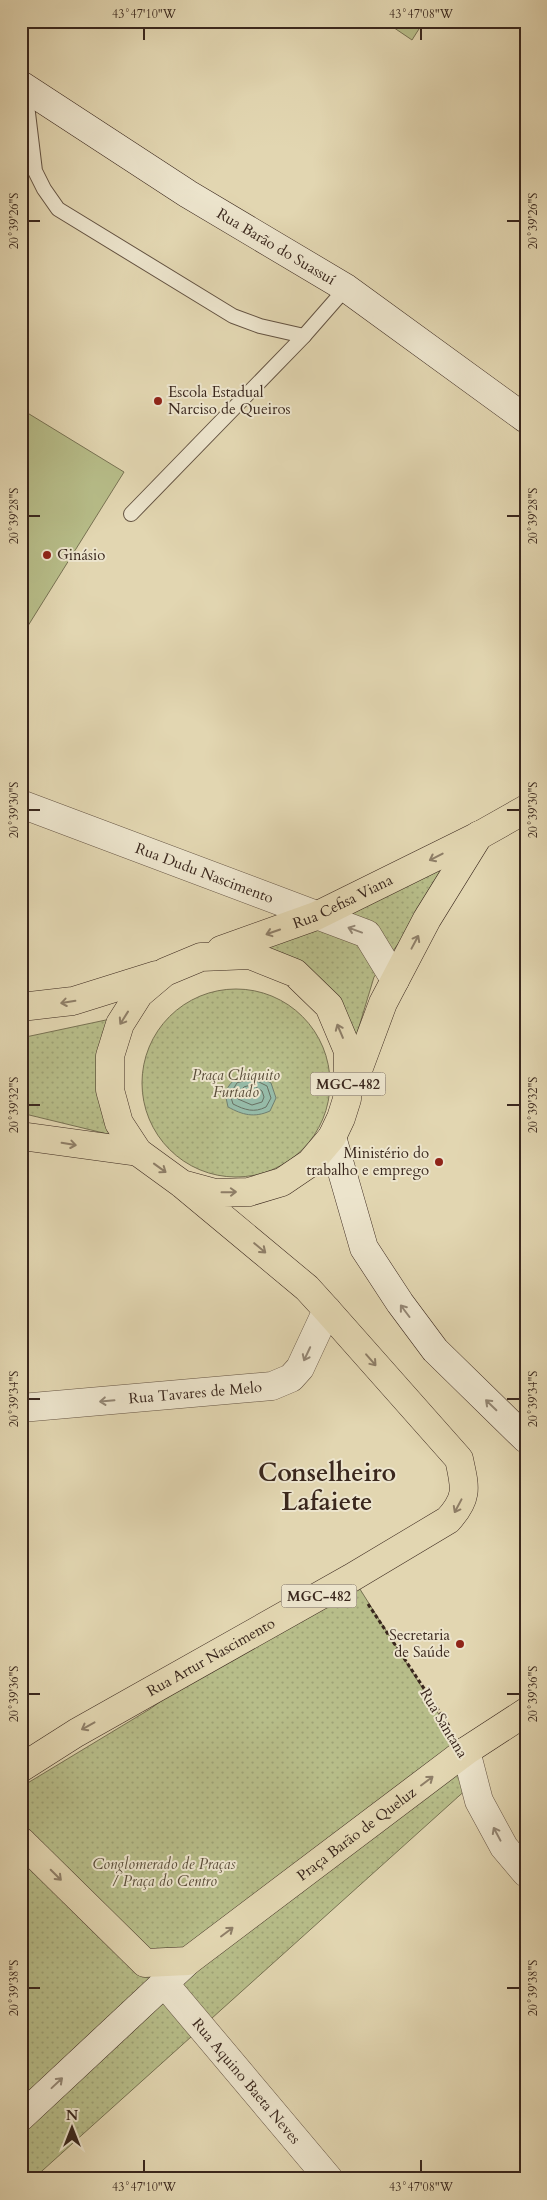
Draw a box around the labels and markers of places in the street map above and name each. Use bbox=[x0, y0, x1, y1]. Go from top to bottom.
place label: Escola Estadual Narciso de Queiros bbox=[168, 382, 291, 419]
marker: Escola Estadual Narciso de Queiros bbox=[152, 395, 164, 407]
place label: Ginásio bbox=[57, 545, 105, 565]
marker: Ginásio bbox=[41, 549, 53, 561]
place label: Ministério do trabalho e emprego bbox=[306, 1143, 429, 1180]
marker: Ministério do trabalho e emprego bbox=[433, 1156, 445, 1168]
place label: Secretaria de Saúde bbox=[389, 1625, 451, 1662]
marker: Secretaria de Saúde bbox=[454, 1638, 466, 1650]

